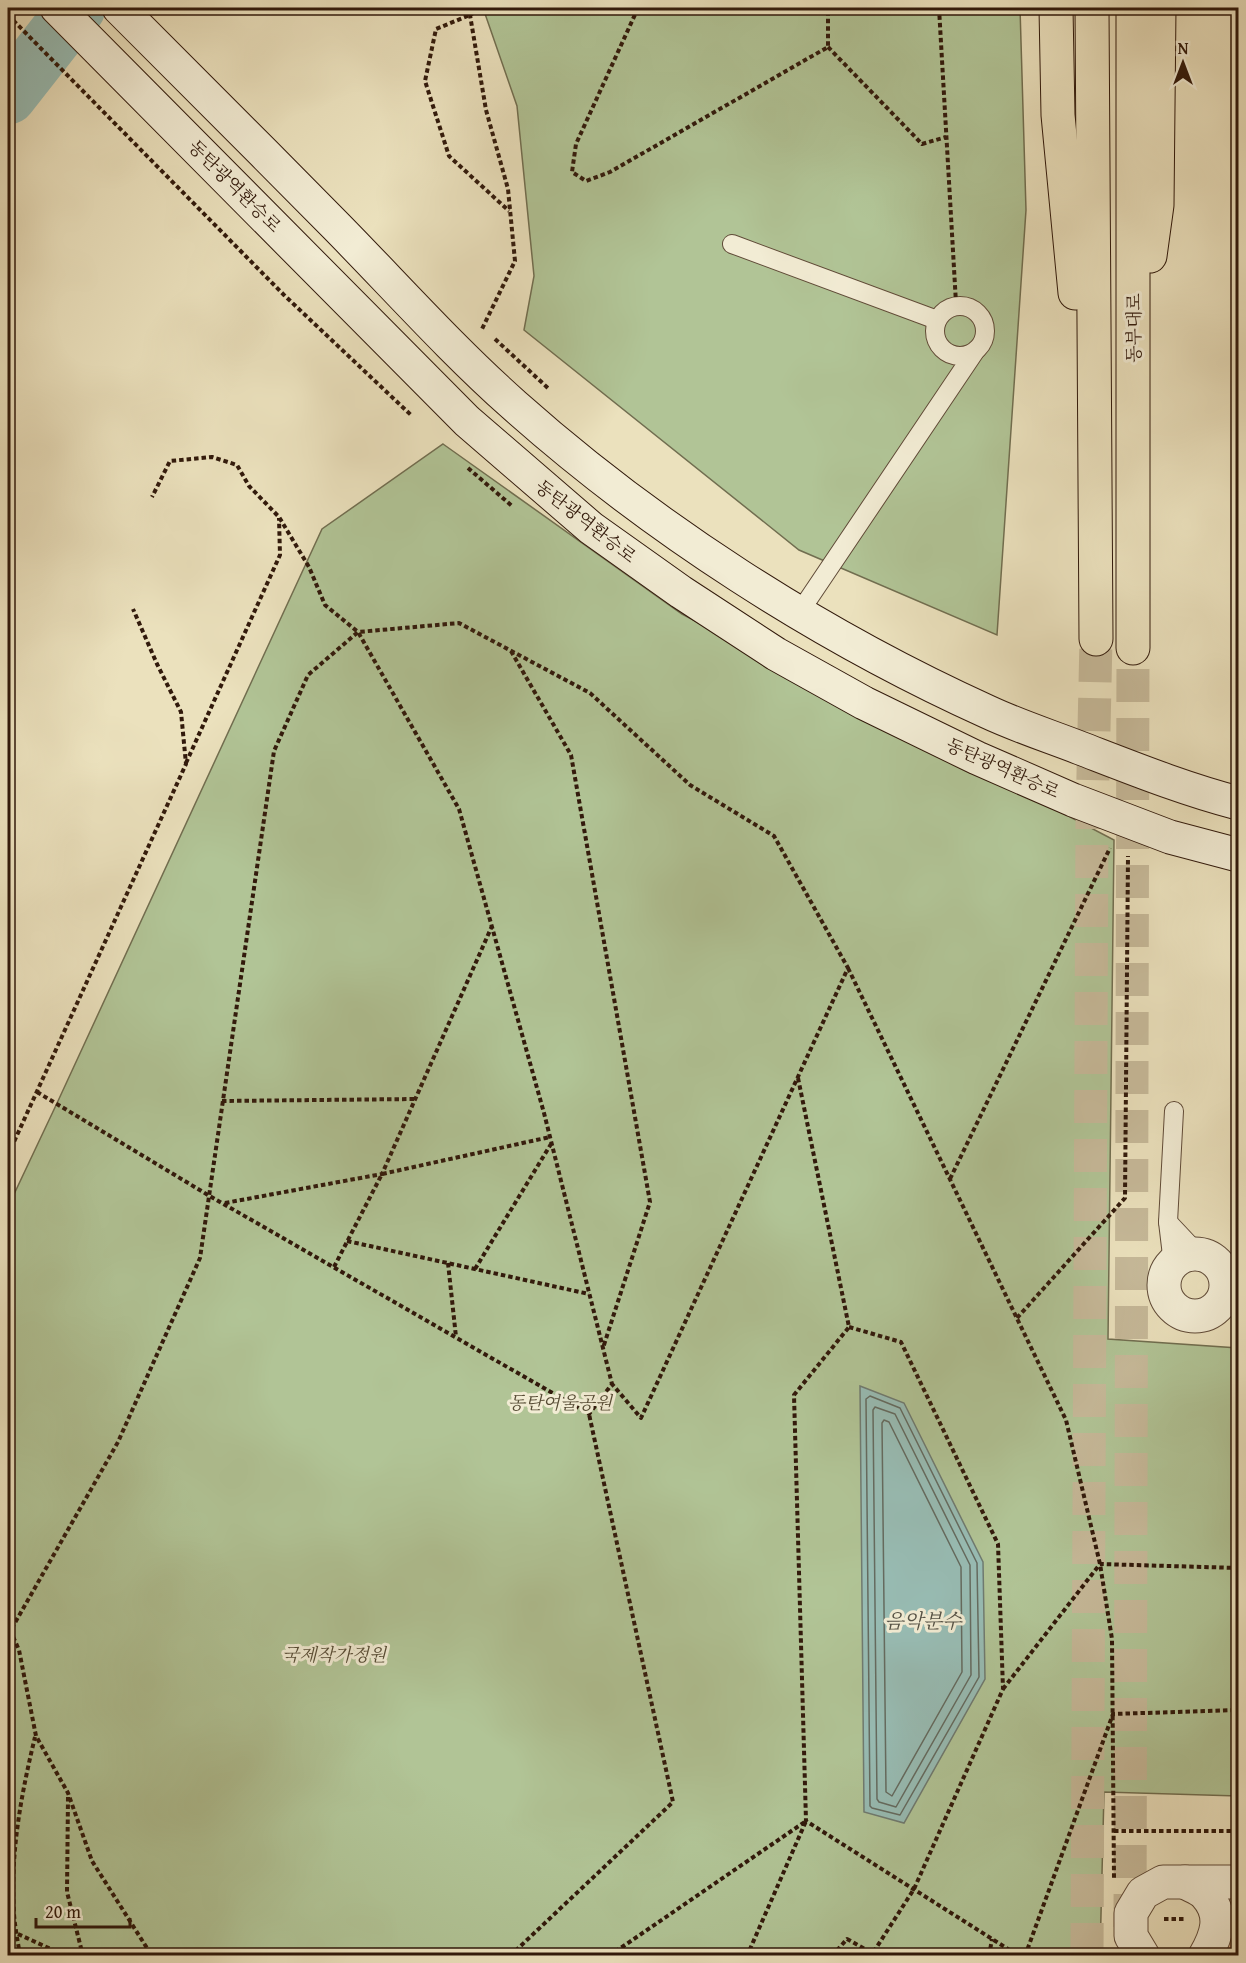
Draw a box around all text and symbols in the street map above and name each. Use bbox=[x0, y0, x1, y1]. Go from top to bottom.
north arrow bbox=[1153, 33, 1213, 93]
text: N bbox=[1178, 36, 1189, 60]
street label: 동탄광역환승로 bbox=[182, 133, 288, 239]
street label: 동부대로 bbox=[1120, 293, 1147, 363]
street label: 동탄광역환승로 bbox=[530, 473, 642, 569]
street label: 동탄광역환승로 bbox=[942, 731, 1064, 805]
park label: 동탄여울공원 bbox=[508, 1389, 614, 1416]
water label: 음악분수 bbox=[884, 1606, 963, 1635]
park label: 국제작가정원 bbox=[282, 1641, 388, 1668]
scale bar bbox=[36, 1891, 130, 1929]
text: 20 m bbox=[45, 1898, 81, 1925]

